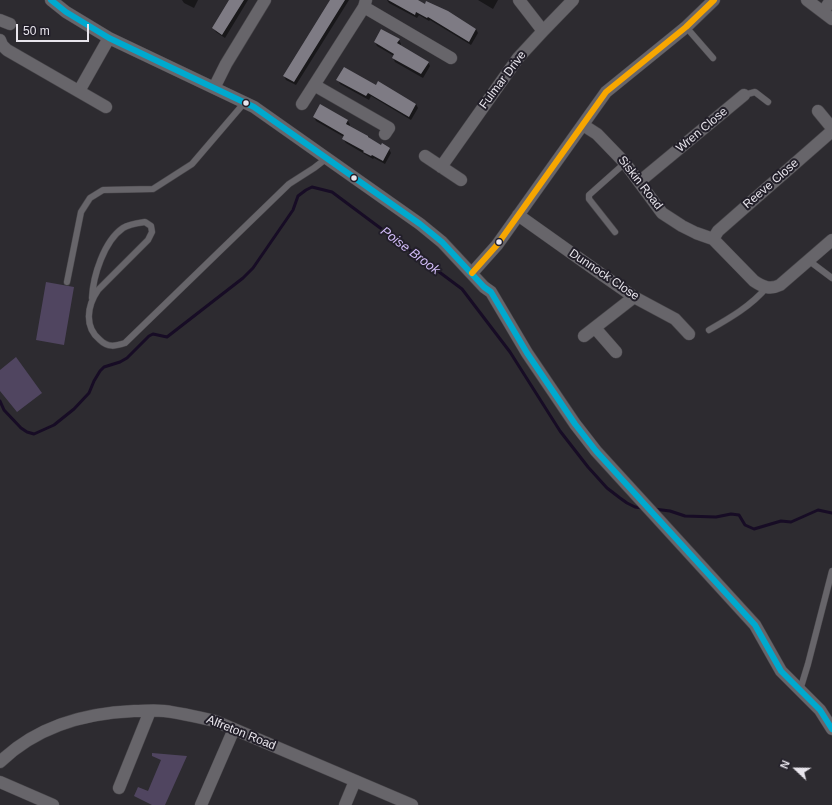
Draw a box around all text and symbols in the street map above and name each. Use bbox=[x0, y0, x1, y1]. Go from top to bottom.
scale bar bbox=[18, 16, 91, 42]
text: 50 m bbox=[23, 24, 50, 38]
street label: Fulmar Drive bbox=[477, 48, 529, 112]
unlabelled marker bbox=[241, 98, 251, 108]
street label: Wren Close bbox=[673, 104, 731, 156]
street label: Siskin Road bbox=[615, 153, 665, 213]
street label: Reeve Close bbox=[740, 156, 802, 212]
unlabelled marker bbox=[349, 173, 359, 183]
water label: Poise Brook bbox=[377, 224, 443, 278]
unlabelled marker bbox=[494, 237, 504, 247]
street label: Dunnock Close bbox=[566, 246, 642, 304]
street label: Alfreton Road bbox=[204, 713, 278, 753]
north arrow bbox=[776, 749, 816, 789]
text: N bbox=[778, 759, 792, 770]

